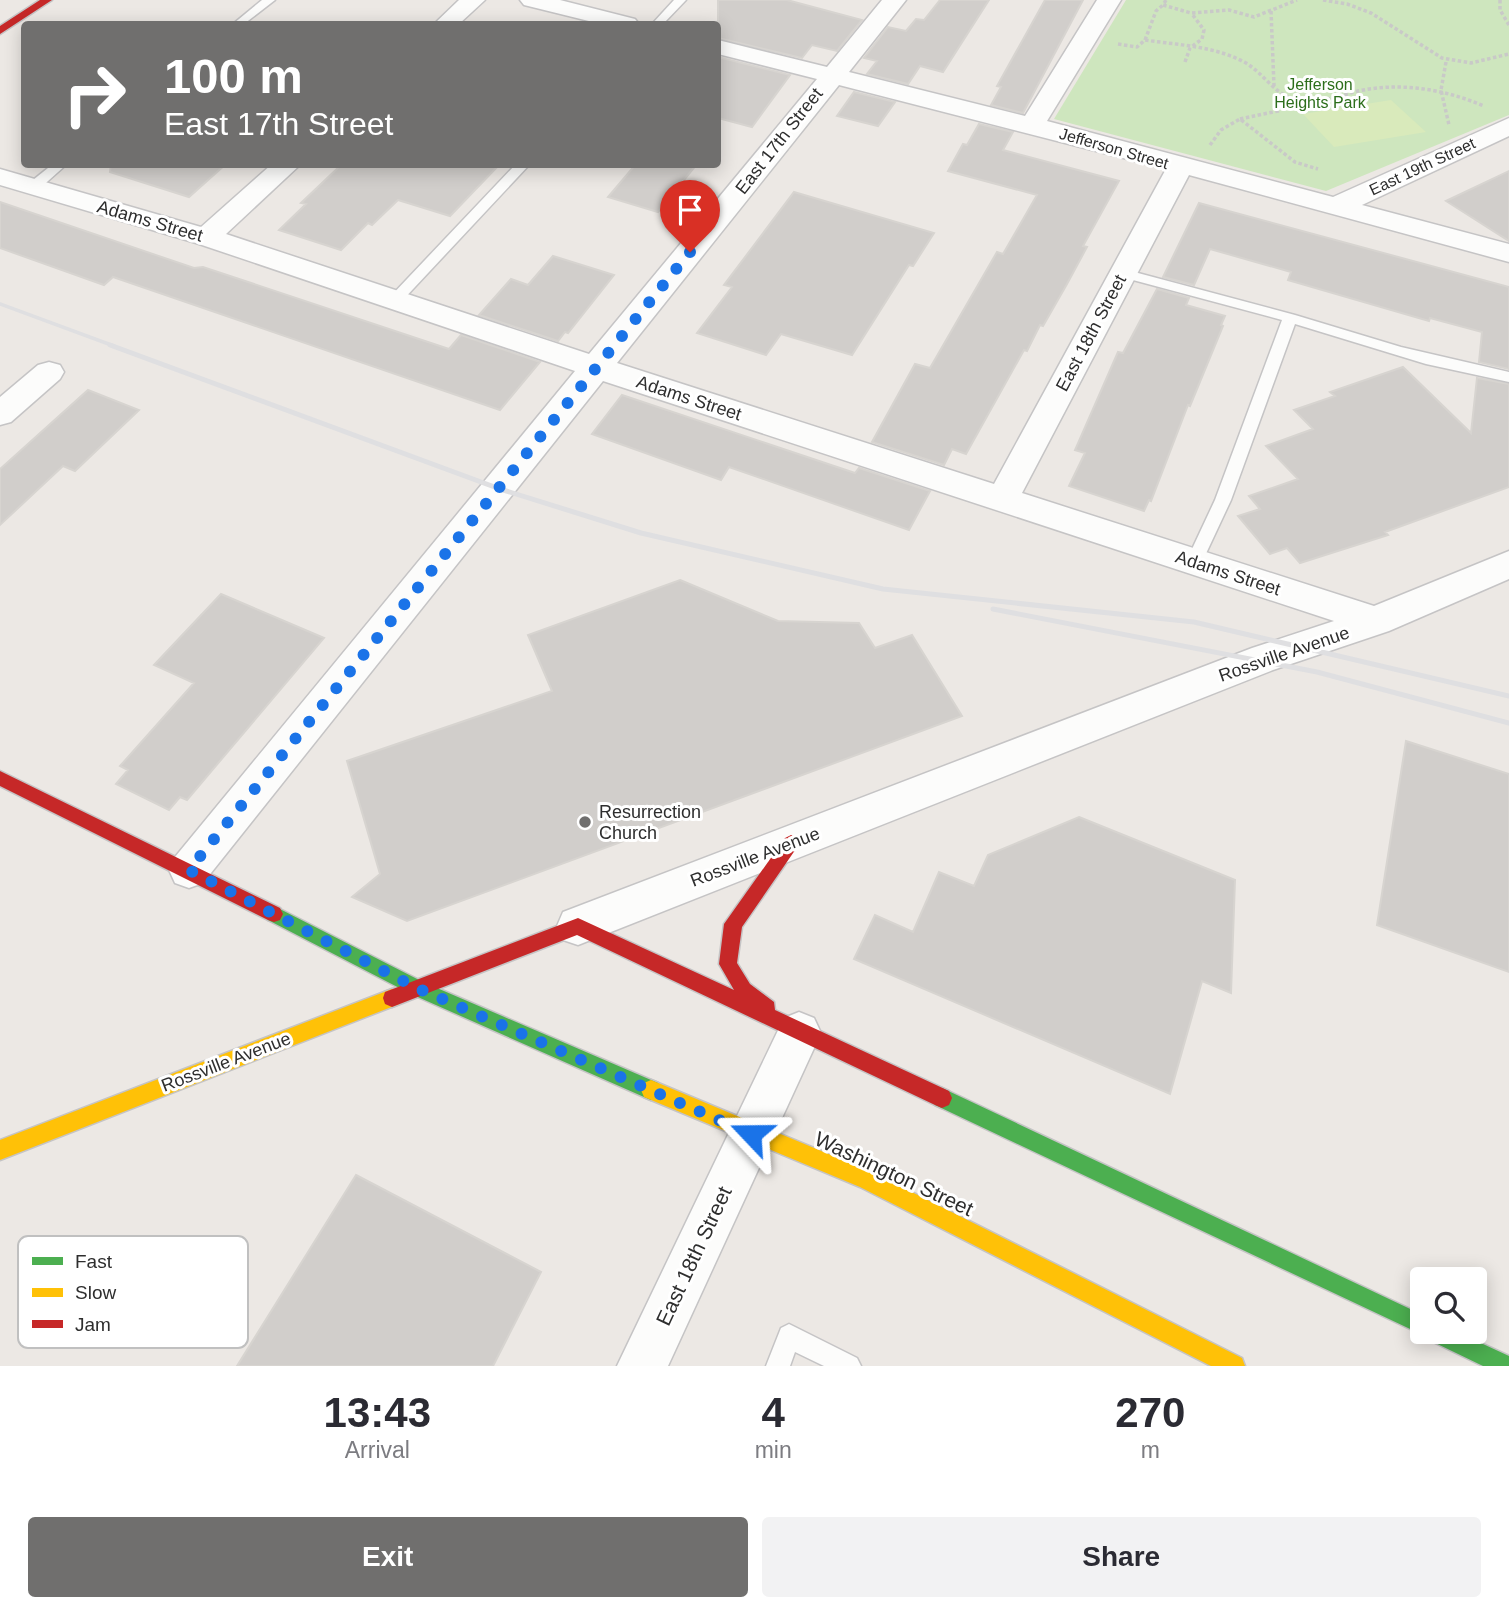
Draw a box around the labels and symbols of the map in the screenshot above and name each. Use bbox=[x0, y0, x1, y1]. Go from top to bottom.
park label: Jefferson Heights Park bbox=[1274, 76, 1367, 111]
street label: East 17th Street bbox=[731, 84, 827, 198]
street label: Jefferson Street bbox=[1057, 125, 1171, 172]
street label: East 19th Street bbox=[1367, 134, 1478, 198]
pin bbox=[660, 180, 720, 252]
street label: Adams Street bbox=[95, 196, 205, 246]
street label: East 18th Street bbox=[1052, 271, 1130, 395]
street label: Adams Street bbox=[634, 372, 744, 424]
street label: Adams Street bbox=[1173, 547, 1283, 599]
street label: Rossville Avenue bbox=[1216, 622, 1352, 686]
place label: Resurrection Church bbox=[599, 802, 701, 843]
marker: Resurrection Church bbox=[577, 814, 593, 830]
street label: Rossville Avenue bbox=[688, 823, 822, 891]
street label: Rossville Avenue bbox=[159, 1028, 293, 1096]
position arrow bbox=[714, 1097, 788, 1171]
street label: Washington Street bbox=[811, 1127, 977, 1220]
street label: East 18th Street bbox=[651, 1183, 736, 1329]
legend bbox=[18, 1236, 248, 1348]
text: Fast bbox=[75, 1251, 113, 1272]
text: Slow bbox=[75, 1282, 116, 1303]
text: Jam bbox=[75, 1314, 111, 1335]

